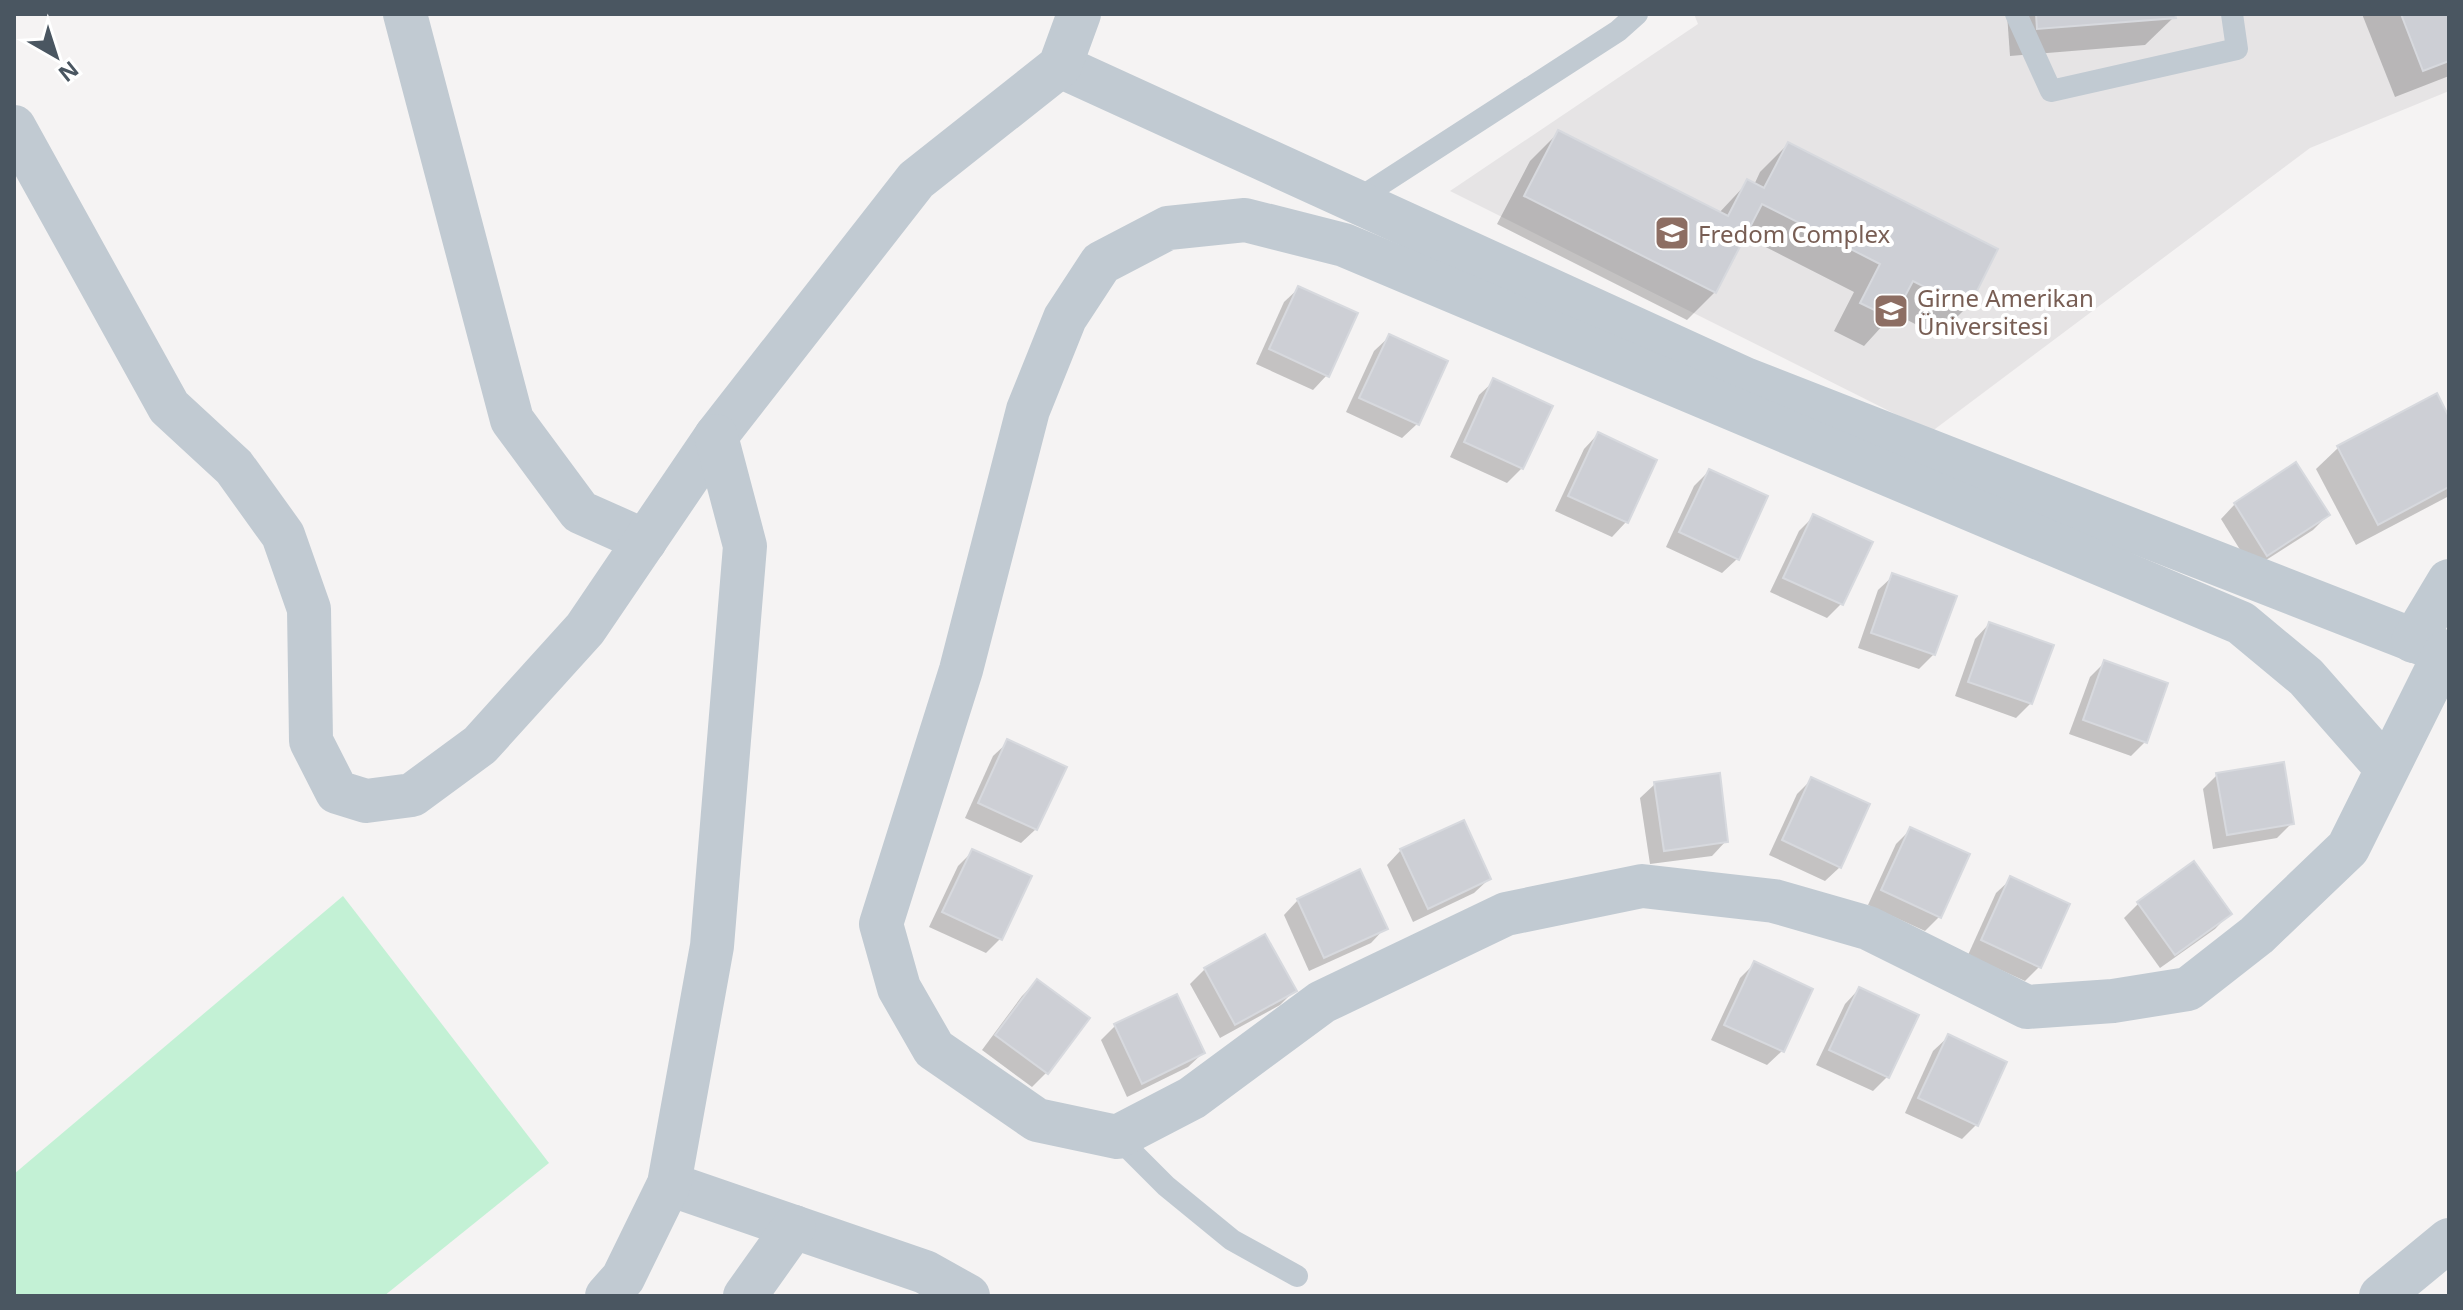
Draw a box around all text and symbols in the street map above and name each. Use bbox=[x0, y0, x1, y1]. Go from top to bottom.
north arrow bbox=[16, 16, 96, 96]
text: N bbox=[53, 55, 86, 90]
school or university icon: Fredom Complex bbox=[1653, 214, 1691, 252]
place label: Fredom Complex bbox=[1698, 217, 1891, 250]
place label: Girne Amerikan Üniversitesi bbox=[1917, 281, 2094, 342]
school or university icon: Girne Amerikan Üniversitesi bbox=[1872, 292, 1910, 330]

